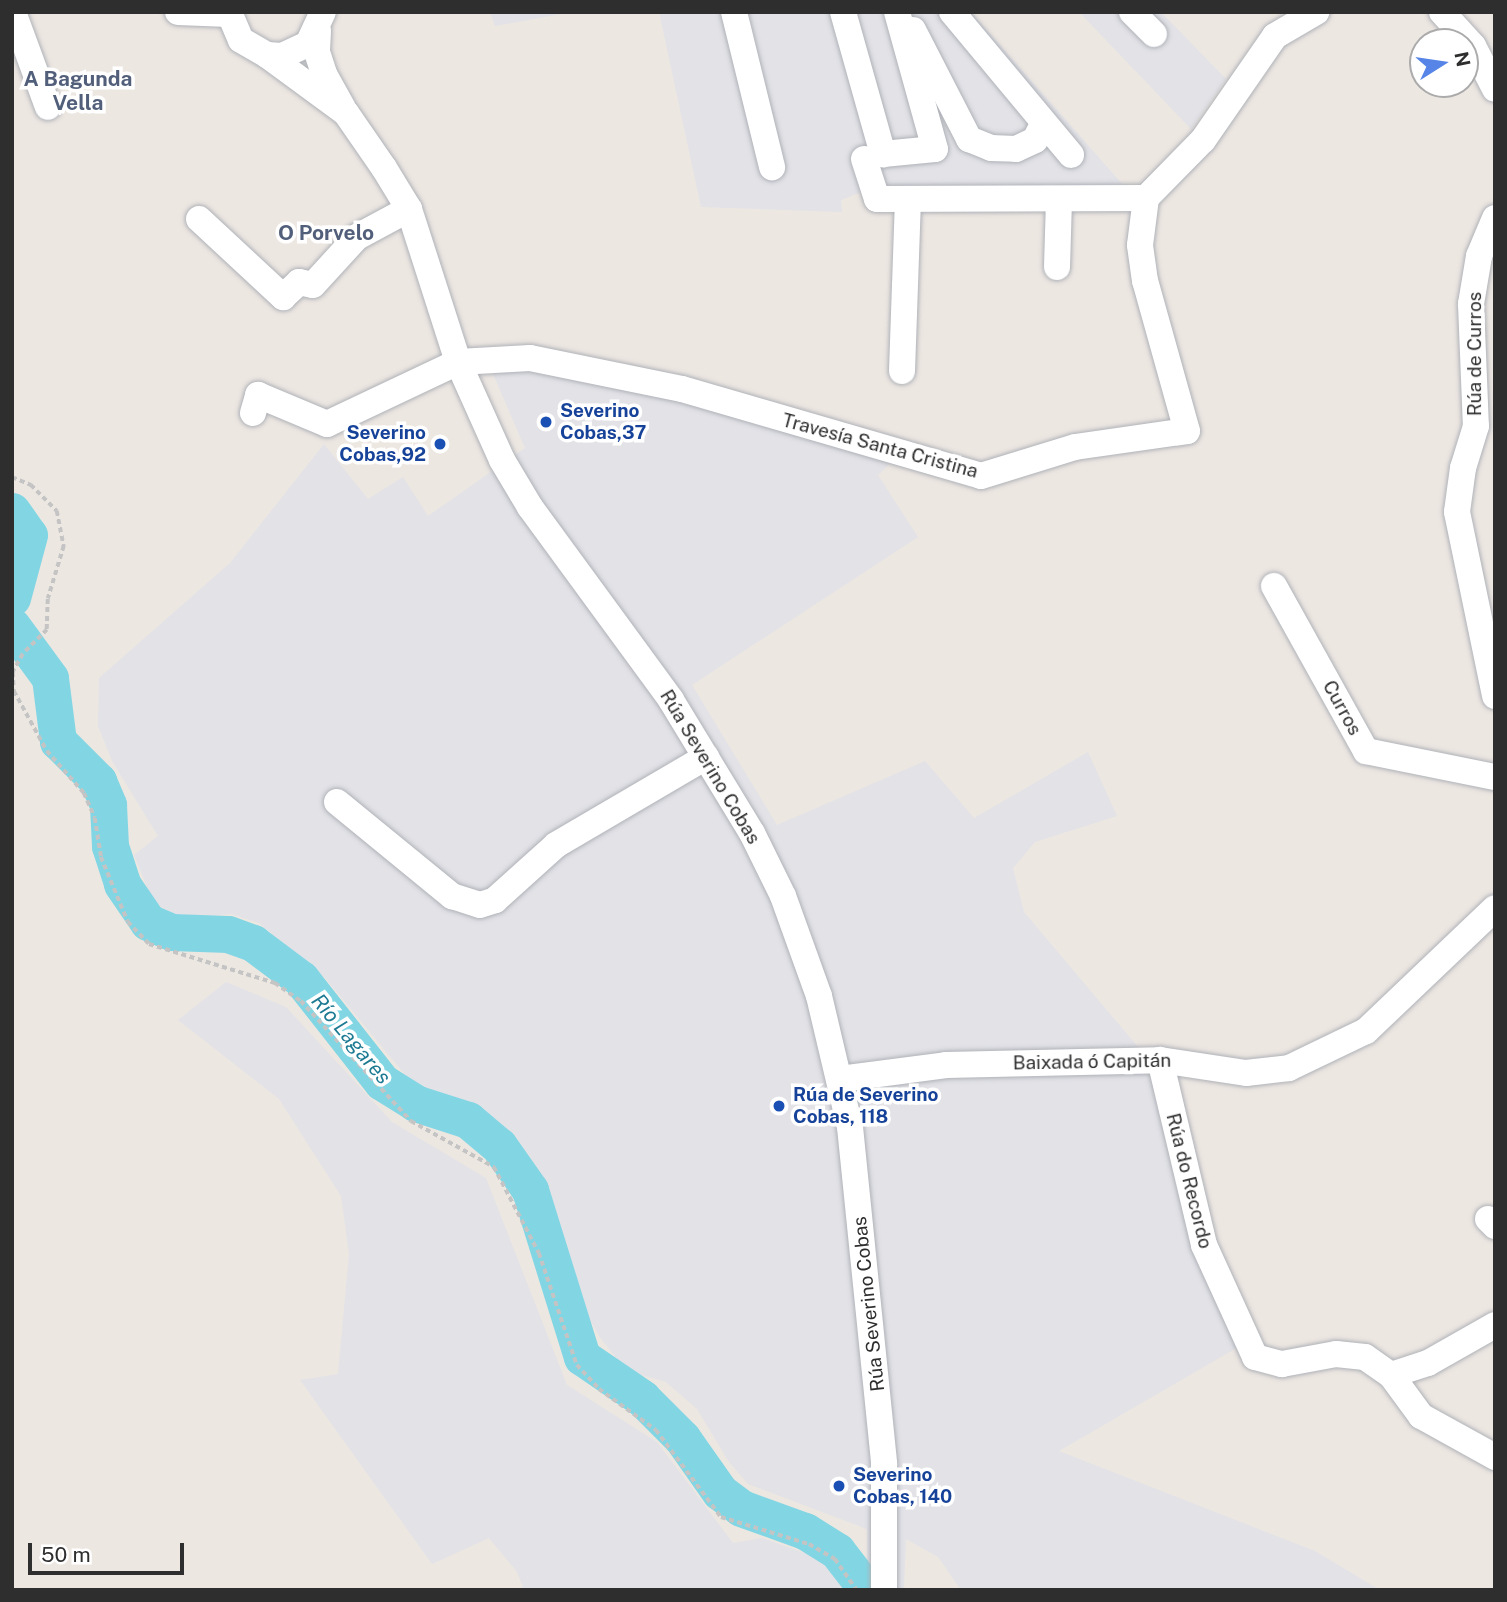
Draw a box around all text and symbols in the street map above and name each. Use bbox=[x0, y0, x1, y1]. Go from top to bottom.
north arrow bbox=[1409, 28, 1479, 98]
text: N bbox=[1450, 49, 1475, 69]
district label: A Bagunda Vella bbox=[24, 66, 132, 116]
district label: O Porvelo bbox=[278, 220, 374, 246]
street label: Rúa de Curros bbox=[1464, 292, 1486, 416]
place label: Severino Cobas,37 bbox=[560, 400, 646, 444]
street label: Travesía Santa Cristina bbox=[780, 409, 980, 483]
marker: Severino Cobas,37 bbox=[538, 414, 554, 430]
place label: Severino Cobas,92 bbox=[339, 422, 426, 466]
marker: Severino Cobas,92 bbox=[432, 436, 448, 452]
street label: Curros bbox=[1318, 677, 1366, 739]
street label: Rúa Severino Cobas bbox=[655, 686, 765, 848]
water label: Río Lagares bbox=[306, 989, 396, 1089]
street label: Baixada ó Capitán bbox=[1012, 1049, 1172, 1075]
place label: Rúa de Severino Cobas, 118 bbox=[793, 1084, 939, 1128]
marker: Rúa de Severino Cobas, 118 bbox=[771, 1098, 787, 1114]
street label: Rúa do Recordo bbox=[1161, 1111, 1217, 1251]
street label: Rúa Severino Cobas bbox=[848, 1215, 890, 1393]
place label: Severino Cobas, 140 bbox=[853, 1464, 952, 1508]
marker: Severino Cobas, 140 bbox=[831, 1478, 847, 1494]
scale bar bbox=[32, 1528, 187, 1572]
text: 50 m bbox=[41, 1542, 91, 1567]

